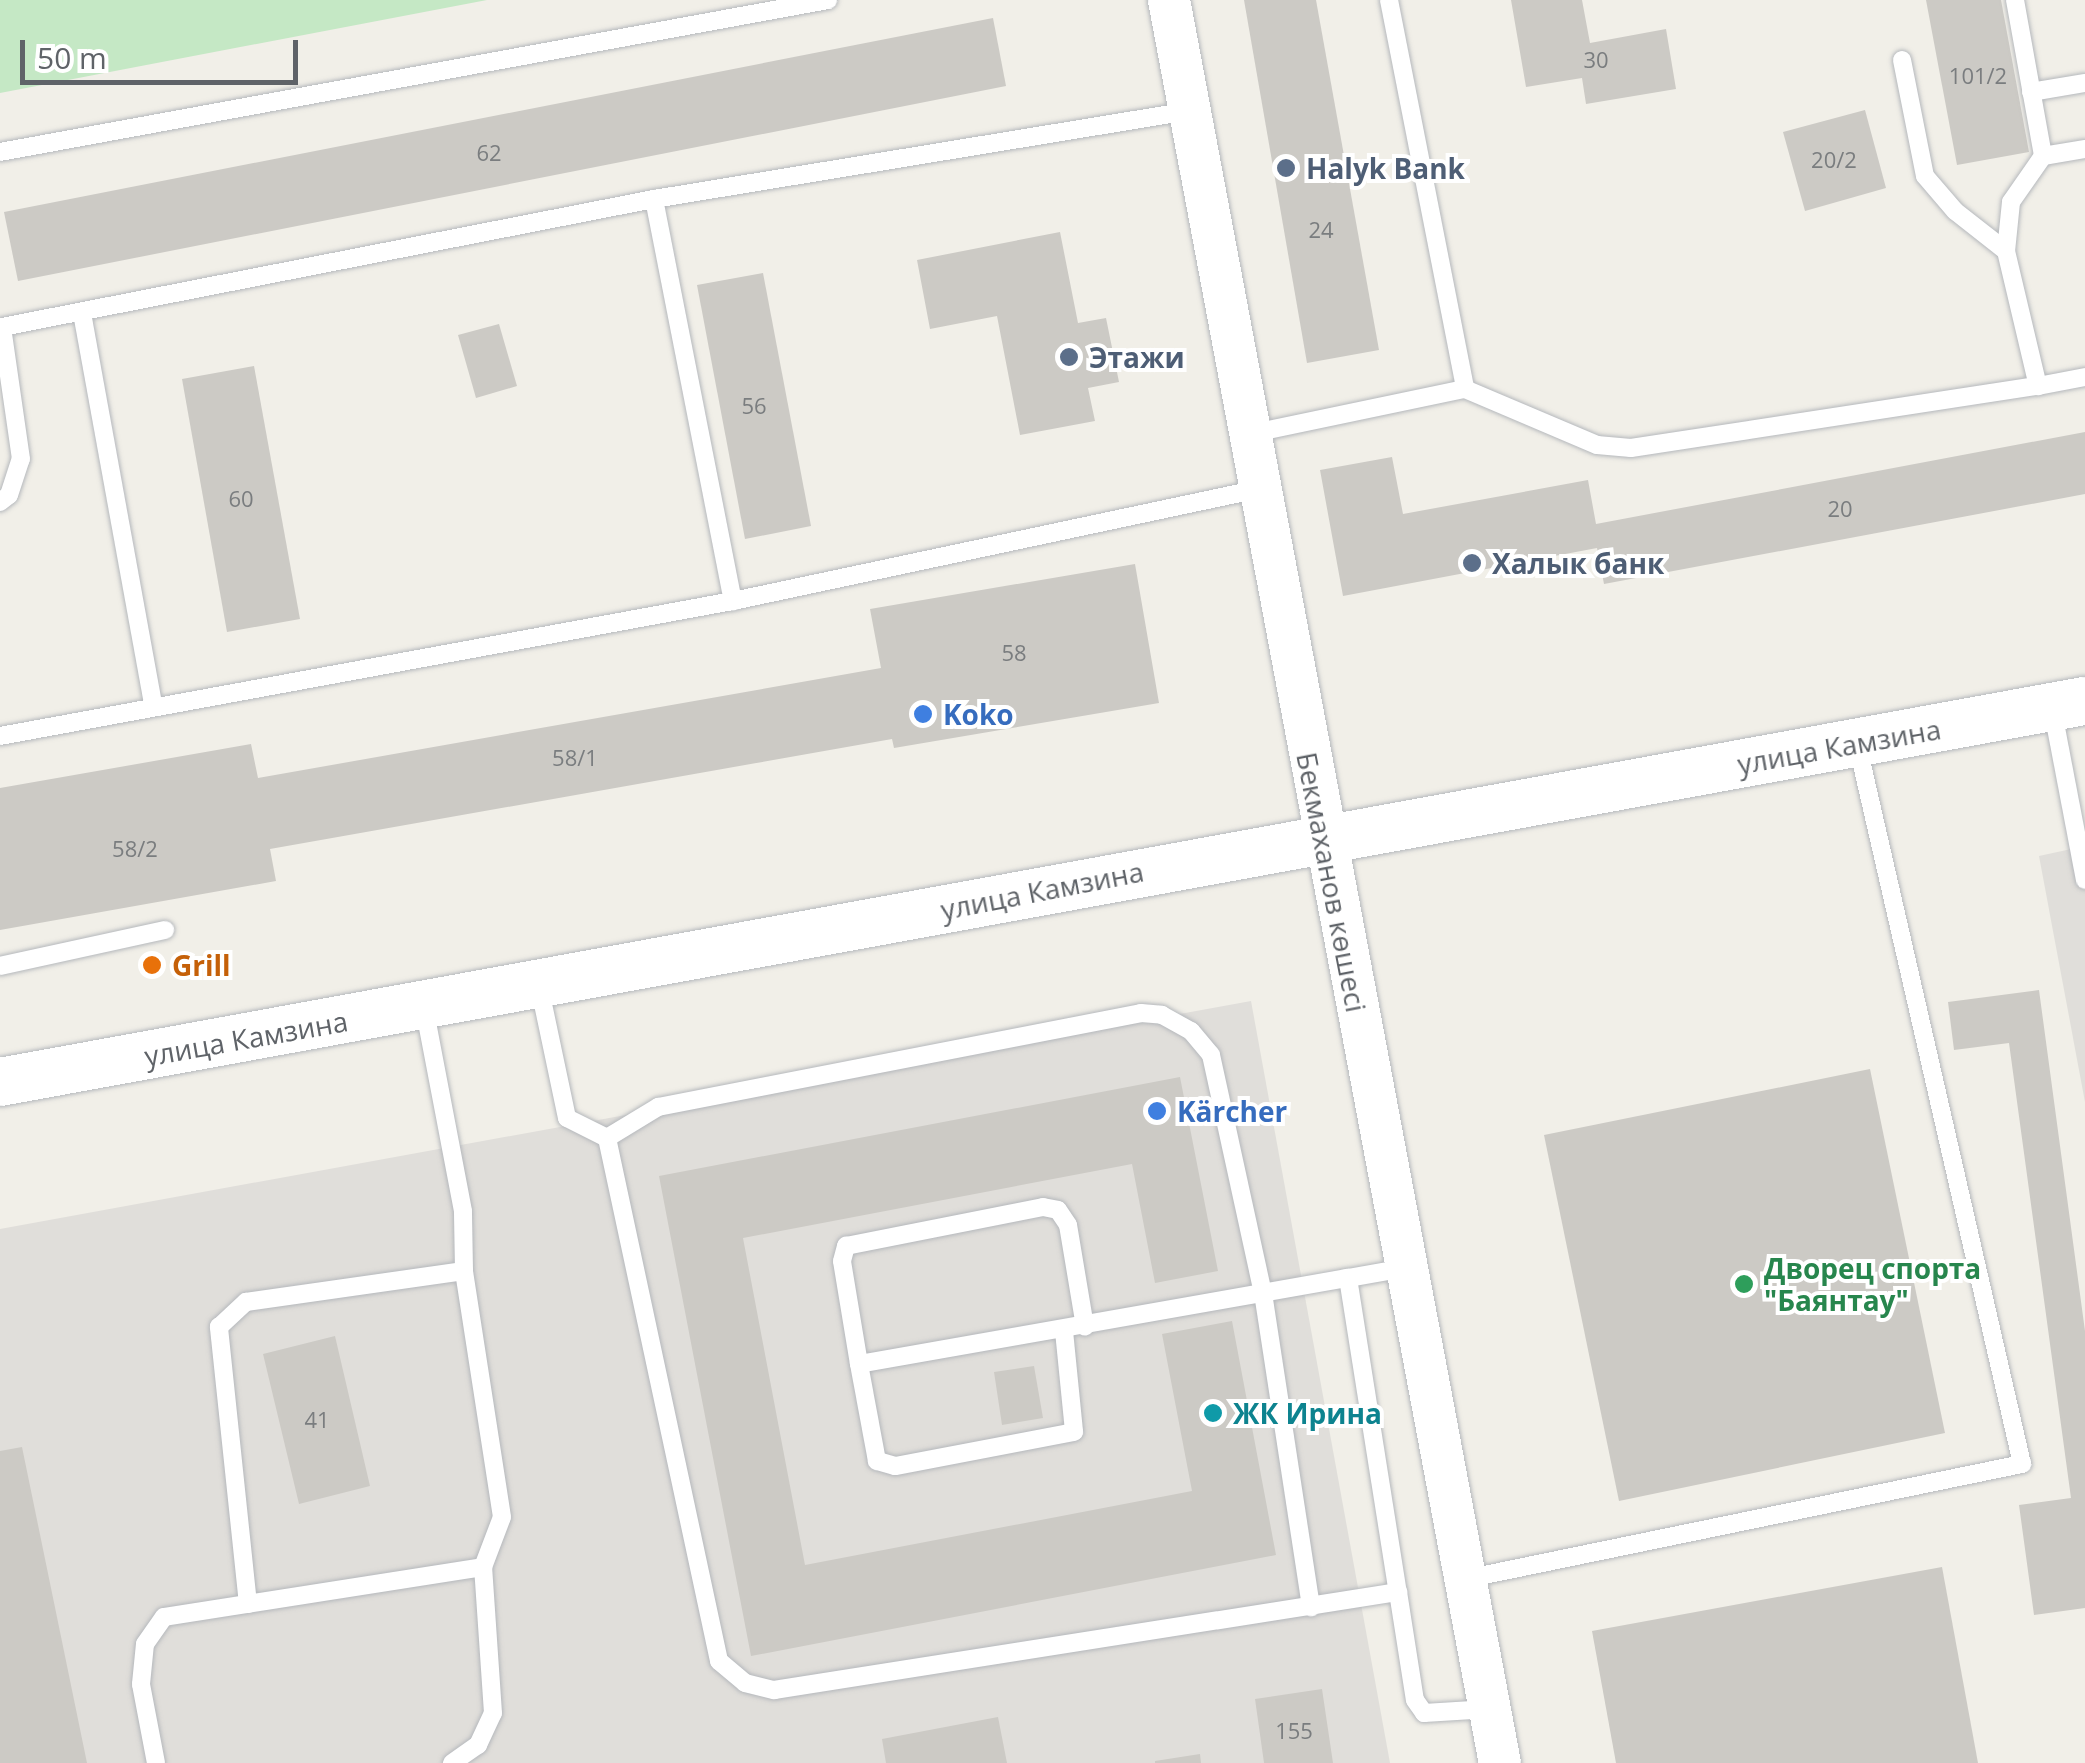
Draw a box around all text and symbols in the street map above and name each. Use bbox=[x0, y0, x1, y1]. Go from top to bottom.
scale bar bbox=[25, 20, 302, 82]
text: 50 m bbox=[37, 37, 107, 78]
house number: 30 bbox=[1583, 47, 1609, 73]
house number: 101/2 bbox=[1949, 63, 2007, 89]
house number: 62 bbox=[476, 140, 502, 166]
house number: 20/2 bbox=[1811, 147, 1857, 173]
place label: Halyk Bank bbox=[1306, 151, 1465, 185]
marker: Halyk Bank bbox=[1275, 157, 1297, 179]
house number: 24 bbox=[1308, 217, 1334, 243]
place label: Этажи bbox=[1089, 340, 1185, 374]
marker: Этажи bbox=[1058, 346, 1080, 368]
house number: 56 bbox=[741, 393, 767, 419]
house number: 60 bbox=[228, 486, 254, 512]
house number: 20 bbox=[1827, 496, 1853, 522]
place label: Халык банк bbox=[1492, 546, 1664, 580]
marker: Халык банк bbox=[1461, 552, 1483, 574]
house number: 58 bbox=[1001, 640, 1027, 666]
place label: Koko bbox=[943, 697, 1014, 731]
marker: Koko bbox=[912, 703, 934, 725]
street label: улица Камзина bbox=[1735, 712, 1943, 780]
house number: 58/1 bbox=[552, 745, 598, 771]
street label: Бекмаханов көшесі bbox=[1290, 749, 1374, 1015]
house number: 58/2 bbox=[112, 836, 158, 862]
street label: улица Камзина bbox=[938, 854, 1146, 926]
place label: Grill bbox=[172, 948, 231, 982]
marker: Grill bbox=[141, 954, 163, 976]
street label: улица Камзина bbox=[142, 1004, 350, 1072]
place label: Kärcher bbox=[1177, 1094, 1287, 1128]
marker: Kärcher bbox=[1146, 1100, 1168, 1122]
place label: Дворец спорта "Баянтау" bbox=[1764, 1251, 1981, 1317]
marker: Дворец спорта "Баянтау" bbox=[1733, 1273, 1755, 1295]
place label: ЖК Ирина bbox=[1233, 1396, 1382, 1430]
marker: ЖК Ирина bbox=[1202, 1402, 1224, 1424]
house number: 41 bbox=[304, 1407, 330, 1433]
house number: 155 bbox=[1275, 1718, 1313, 1744]

